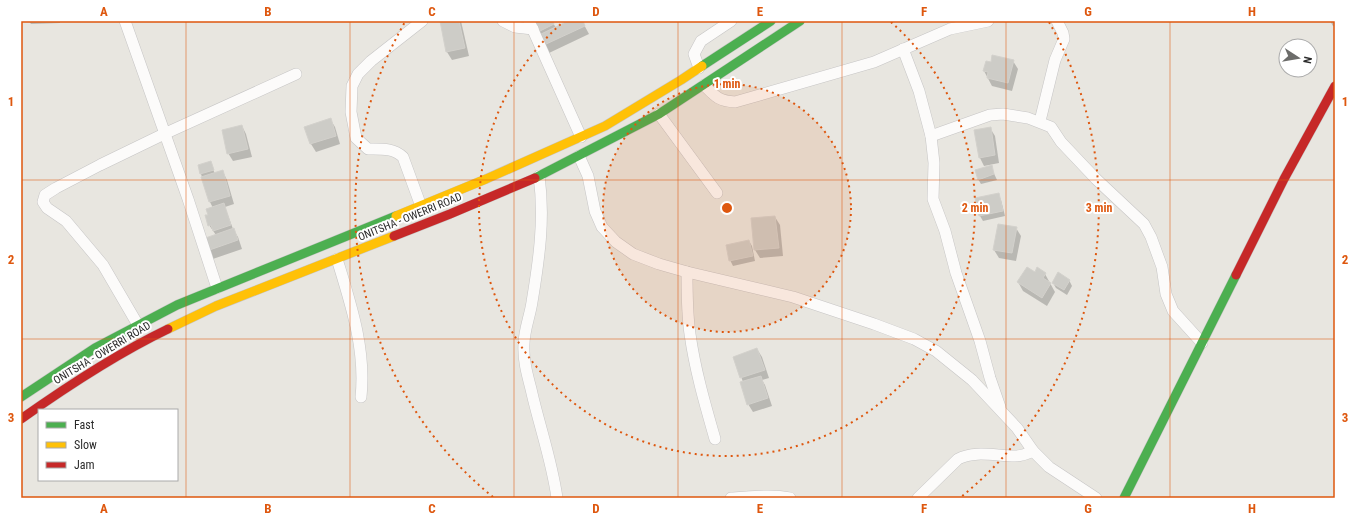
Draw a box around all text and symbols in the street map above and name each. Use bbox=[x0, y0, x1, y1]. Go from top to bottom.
text: A bbox=[100, 4, 108, 19]
text: B bbox=[264, 4, 272, 19]
text: C bbox=[428, 4, 436, 19]
text: D bbox=[592, 4, 600, 19]
text: E bbox=[757, 4, 764, 19]
text: F bbox=[921, 4, 927, 19]
text: G bbox=[1084, 4, 1092, 19]
text: H bbox=[1248, 4, 1256, 19]
north arrow bbox=[1278, 38, 1318, 78]
text: N bbox=[1300, 55, 1314, 65]
text: 1 min bbox=[714, 77, 740, 91]
text: 1 bbox=[8, 94, 14, 109]
text: 1 bbox=[1342, 94, 1348, 109]
street label: ONITSHA - OWERRI ROAD bbox=[356, 190, 464, 244]
centre of rings bbox=[720, 201, 734, 215]
text: 2 min bbox=[962, 201, 988, 215]
text: 3 min bbox=[1086, 201, 1112, 215]
text: 2 bbox=[8, 252, 15, 267]
text: 2 bbox=[1342, 252, 1349, 267]
street label: ONITSHA - OWERRI ROAD bbox=[51, 319, 153, 387]
legend bbox=[38, 409, 178, 481]
text: 3 bbox=[8, 410, 14, 425]
text: 3 bbox=[1342, 410, 1348, 425]
text: Fast bbox=[74, 418, 95, 432]
text: Slow bbox=[74, 438, 97, 452]
text: Jam bbox=[74, 458, 95, 472]
text: A bbox=[100, 501, 108, 516]
text: B bbox=[264, 501, 272, 516]
text: C bbox=[428, 501, 436, 516]
text: D bbox=[592, 501, 600, 516]
text: E bbox=[757, 501, 764, 516]
text: F bbox=[921, 501, 927, 516]
text: G bbox=[1084, 501, 1092, 516]
text: H bbox=[1248, 501, 1256, 516]

